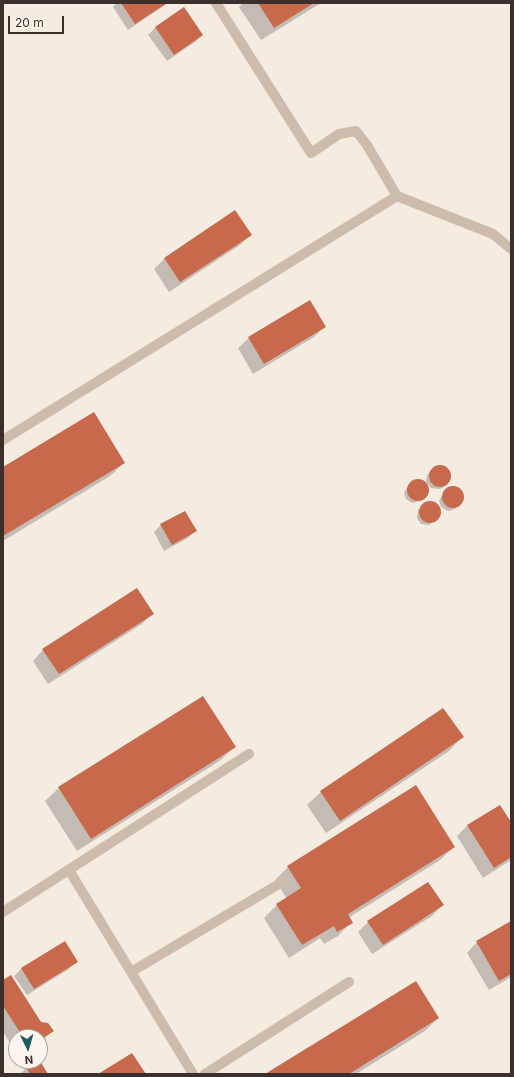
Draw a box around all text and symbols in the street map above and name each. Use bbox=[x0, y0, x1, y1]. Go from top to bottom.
scale bar bbox=[10, 8, 66, 34]
text: 20 m bbox=[15, 15, 44, 30]
north arrow bbox=[8, 1029, 48, 1069]
text: N bbox=[24, 1053, 34, 1067]

